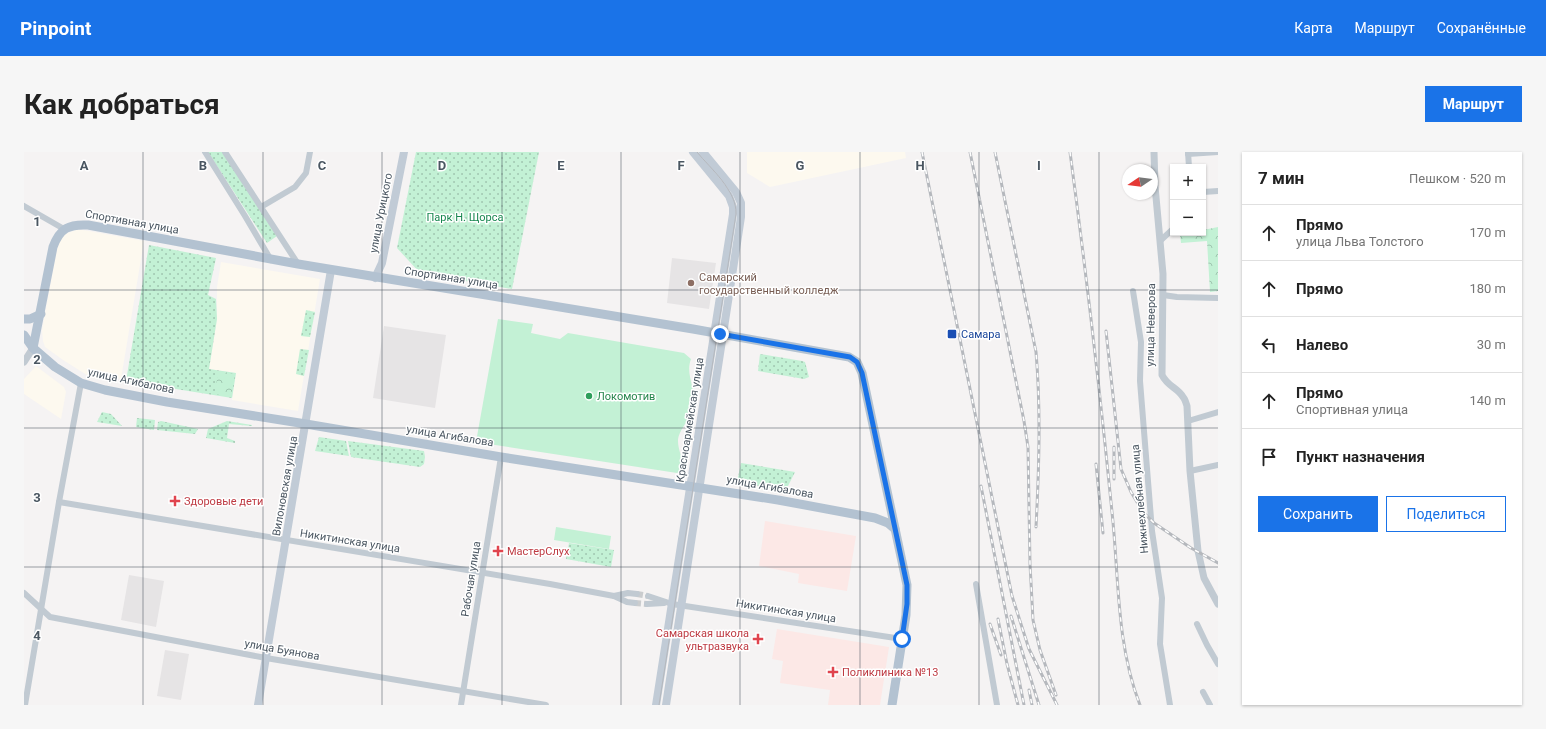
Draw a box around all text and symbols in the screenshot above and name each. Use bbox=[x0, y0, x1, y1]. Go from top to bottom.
text: Pinpoint bbox=[20, 17, 91, 40]
text: Карта bbox=[1294, 20, 1333, 36]
text: Маршрут bbox=[1355, 20, 1415, 36]
text: Сохранённые bbox=[1437, 20, 1526, 36]
button: Маршрут bbox=[1425, 86, 1522, 122]
text: Как добраться bbox=[24, 88, 220, 121]
text: A bbox=[80, 158, 89, 173]
text: B bbox=[199, 158, 207, 173]
text: C bbox=[318, 158, 327, 173]
text: D bbox=[438, 158, 446, 173]
text: E bbox=[557, 158, 565, 173]
text: F bbox=[677, 158, 685, 173]
text: G bbox=[796, 158, 805, 173]
text: H bbox=[915, 158, 925, 173]
text: I bbox=[1037, 158, 1041, 173]
north arrow bbox=[1122, 164, 1158, 200]
map controls bbox=[1170, 164, 1206, 236]
button: + bbox=[1170, 164, 1206, 200]
text: 7 мин bbox=[1258, 168, 1304, 188]
text: Пешком · 520 m bbox=[1409, 171, 1506, 186]
street label: улица Урицкого bbox=[367, 172, 395, 254]
button: − bbox=[1170, 200, 1206, 236]
street label: Спортивная улица bbox=[84, 207, 180, 237]
park label: Парк Н. Щорса bbox=[426, 211, 504, 224]
text: 1 bbox=[33, 214, 41, 229]
text: Прямо bbox=[1296, 216, 1343, 234]
icon: ahead bbox=[1258, 222, 1280, 244]
text: 170 m bbox=[1469, 225, 1506, 240]
text: улица Льва Толстого bbox=[1296, 234, 1424, 249]
street label: Спортивная улица bbox=[403, 264, 499, 292]
place label: Самарский государственный колледж bbox=[699, 271, 839, 297]
marker: Самарский государственный колледж bbox=[686, 278, 696, 288]
icon: ahead bbox=[1258, 278, 1280, 300]
text: Прямо bbox=[1296, 280, 1343, 298]
text: 180 m bbox=[1469, 281, 1506, 296]
street label: улица Неверова bbox=[1144, 283, 1158, 367]
route end bbox=[711, 325, 729, 343]
marker: Самара bbox=[946, 328, 958, 340]
place label: Самара bbox=[961, 328, 1000, 341]
icon: left bbox=[1258, 334, 1280, 356]
text: Налево bbox=[1296, 336, 1348, 354]
text: 30 m bbox=[1477, 337, 1506, 352]
text: 2 bbox=[33, 352, 41, 367]
street label: Красноармейская улица bbox=[674, 356, 706, 484]
street label: улица Агибалова bbox=[87, 365, 175, 397]
text: Прямо bbox=[1296, 384, 1343, 402]
place label: Локомотив bbox=[597, 390, 655, 403]
icon: ahead bbox=[1258, 390, 1280, 412]
marker: Локомотив bbox=[584, 391, 594, 401]
text: 140 m bbox=[1469, 393, 1506, 408]
text: Спортивная улица bbox=[1296, 402, 1408, 417]
street label: улица Агибалова bbox=[406, 423, 495, 449]
street label: Вилоновская улица bbox=[270, 435, 300, 537]
street label: Нижнехлебная улица bbox=[1129, 444, 1151, 554]
icon: arrive bbox=[1258, 446, 1280, 468]
text: Пункт назначения bbox=[1296, 448, 1425, 466]
street label: улица Агибалова bbox=[726, 473, 814, 501]
text: 3 bbox=[33, 490, 41, 505]
marker: Здоровые дети bbox=[169, 495, 181, 507]
place label: Здоровые дети bbox=[184, 495, 263, 508]
button: Сохранить bbox=[1258, 496, 1378, 532]
button: Поделиться bbox=[1386, 496, 1506, 532]
street label: Никитинская улица bbox=[299, 527, 401, 555]
street label: Рабочая улица bbox=[459, 540, 483, 618]
marker: МастерСлух bbox=[492, 545, 504, 557]
place label: МастерСлух bbox=[507, 545, 570, 558]
street label: Никитинская улица bbox=[735, 597, 837, 625]
place label: Самарская школа ультразвука bbox=[656, 627, 749, 653]
text: 4 bbox=[33, 628, 41, 643]
route start bbox=[893, 630, 911, 648]
marker: Самарская школа ультразвука bbox=[752, 633, 764, 645]
street label: улица Буянова bbox=[243, 637, 321, 663]
marker: Поликлиника №13 bbox=[827, 666, 839, 678]
place label: Поликлиника №13 bbox=[842, 666, 938, 679]

